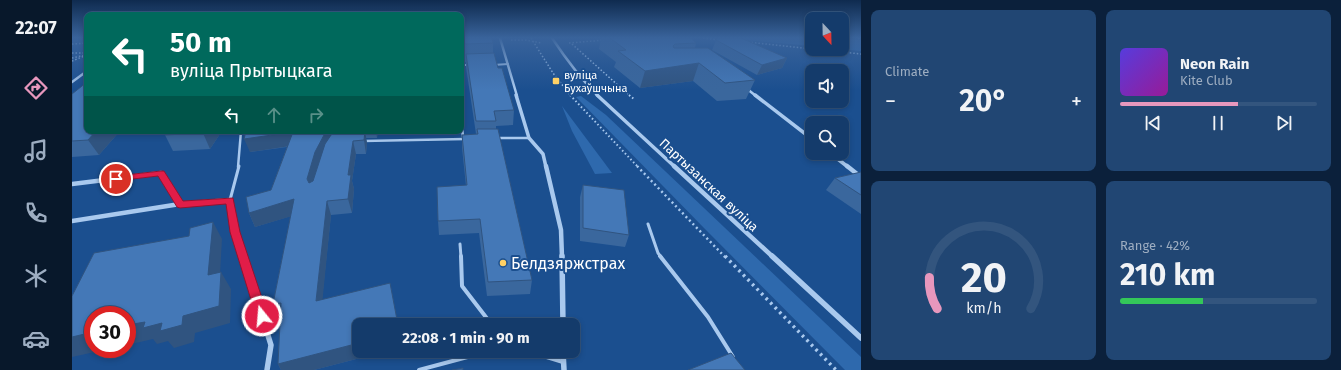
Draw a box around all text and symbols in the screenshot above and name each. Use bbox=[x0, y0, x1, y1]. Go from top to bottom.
north arrow bbox=[805, 12, 849, 56]
map controls bbox=[805, 12, 849, 160]
text: 22:07 bbox=[15, 17, 57, 39]
text: 50 m bbox=[170, 26, 232, 59]
icon: left bbox=[104, 28, 156, 80]
text: Neon Rain bbox=[1180, 55, 1249, 73]
text: вуліца Прытыцкага bbox=[170, 60, 333, 82]
button: sound bbox=[805, 64, 849, 108]
text: Climate bbox=[885, 64, 929, 79]
place label: вуліца Бухаўшчына bbox=[564, 69, 628, 95]
text: Kite Club bbox=[1180, 73, 1233, 88]
icon: directions bbox=[22, 74, 50, 102]
marker: вуліца Бухаўшчына bbox=[551, 76, 561, 86]
text: 20° bbox=[959, 83, 1008, 119]
text: − bbox=[885, 88, 896, 115]
text: + bbox=[1071, 88, 1082, 115]
icon: left bbox=[221, 104, 243, 126]
icon: ahead bbox=[263, 104, 285, 126]
icon: right bbox=[305, 104, 327, 126]
icon: previous bbox=[1142, 112, 1164, 134]
icon: pause bbox=[1207, 112, 1229, 134]
icon: next bbox=[1273, 112, 1295, 134]
button: search bbox=[805, 116, 849, 160]
street label: Партызанская вуліца bbox=[657, 135, 761, 235]
icon: music bbox=[22, 137, 50, 165]
pin bbox=[99, 162, 133, 196]
icon: arrive bbox=[105, 168, 127, 190]
icon: phone bbox=[22, 199, 50, 227]
text: Range · 42% bbox=[1120, 238, 1190, 253]
text: 20 bbox=[961, 252, 1006, 302]
place label: Белдзяржстрах bbox=[511, 254, 625, 273]
text: 210 km bbox=[1120, 257, 1215, 293]
marker: Белдзяржстрах bbox=[498, 258, 508, 268]
icon: climate bbox=[22, 262, 50, 290]
position arrow bbox=[241, 295, 283, 337]
text: km/h bbox=[966, 299, 1001, 316]
speed limit sign: 30 bbox=[84, 306, 136, 358]
icon: car bbox=[22, 325, 50, 353]
text: 22:08 · 1 min · 90 m bbox=[402, 329, 530, 347]

